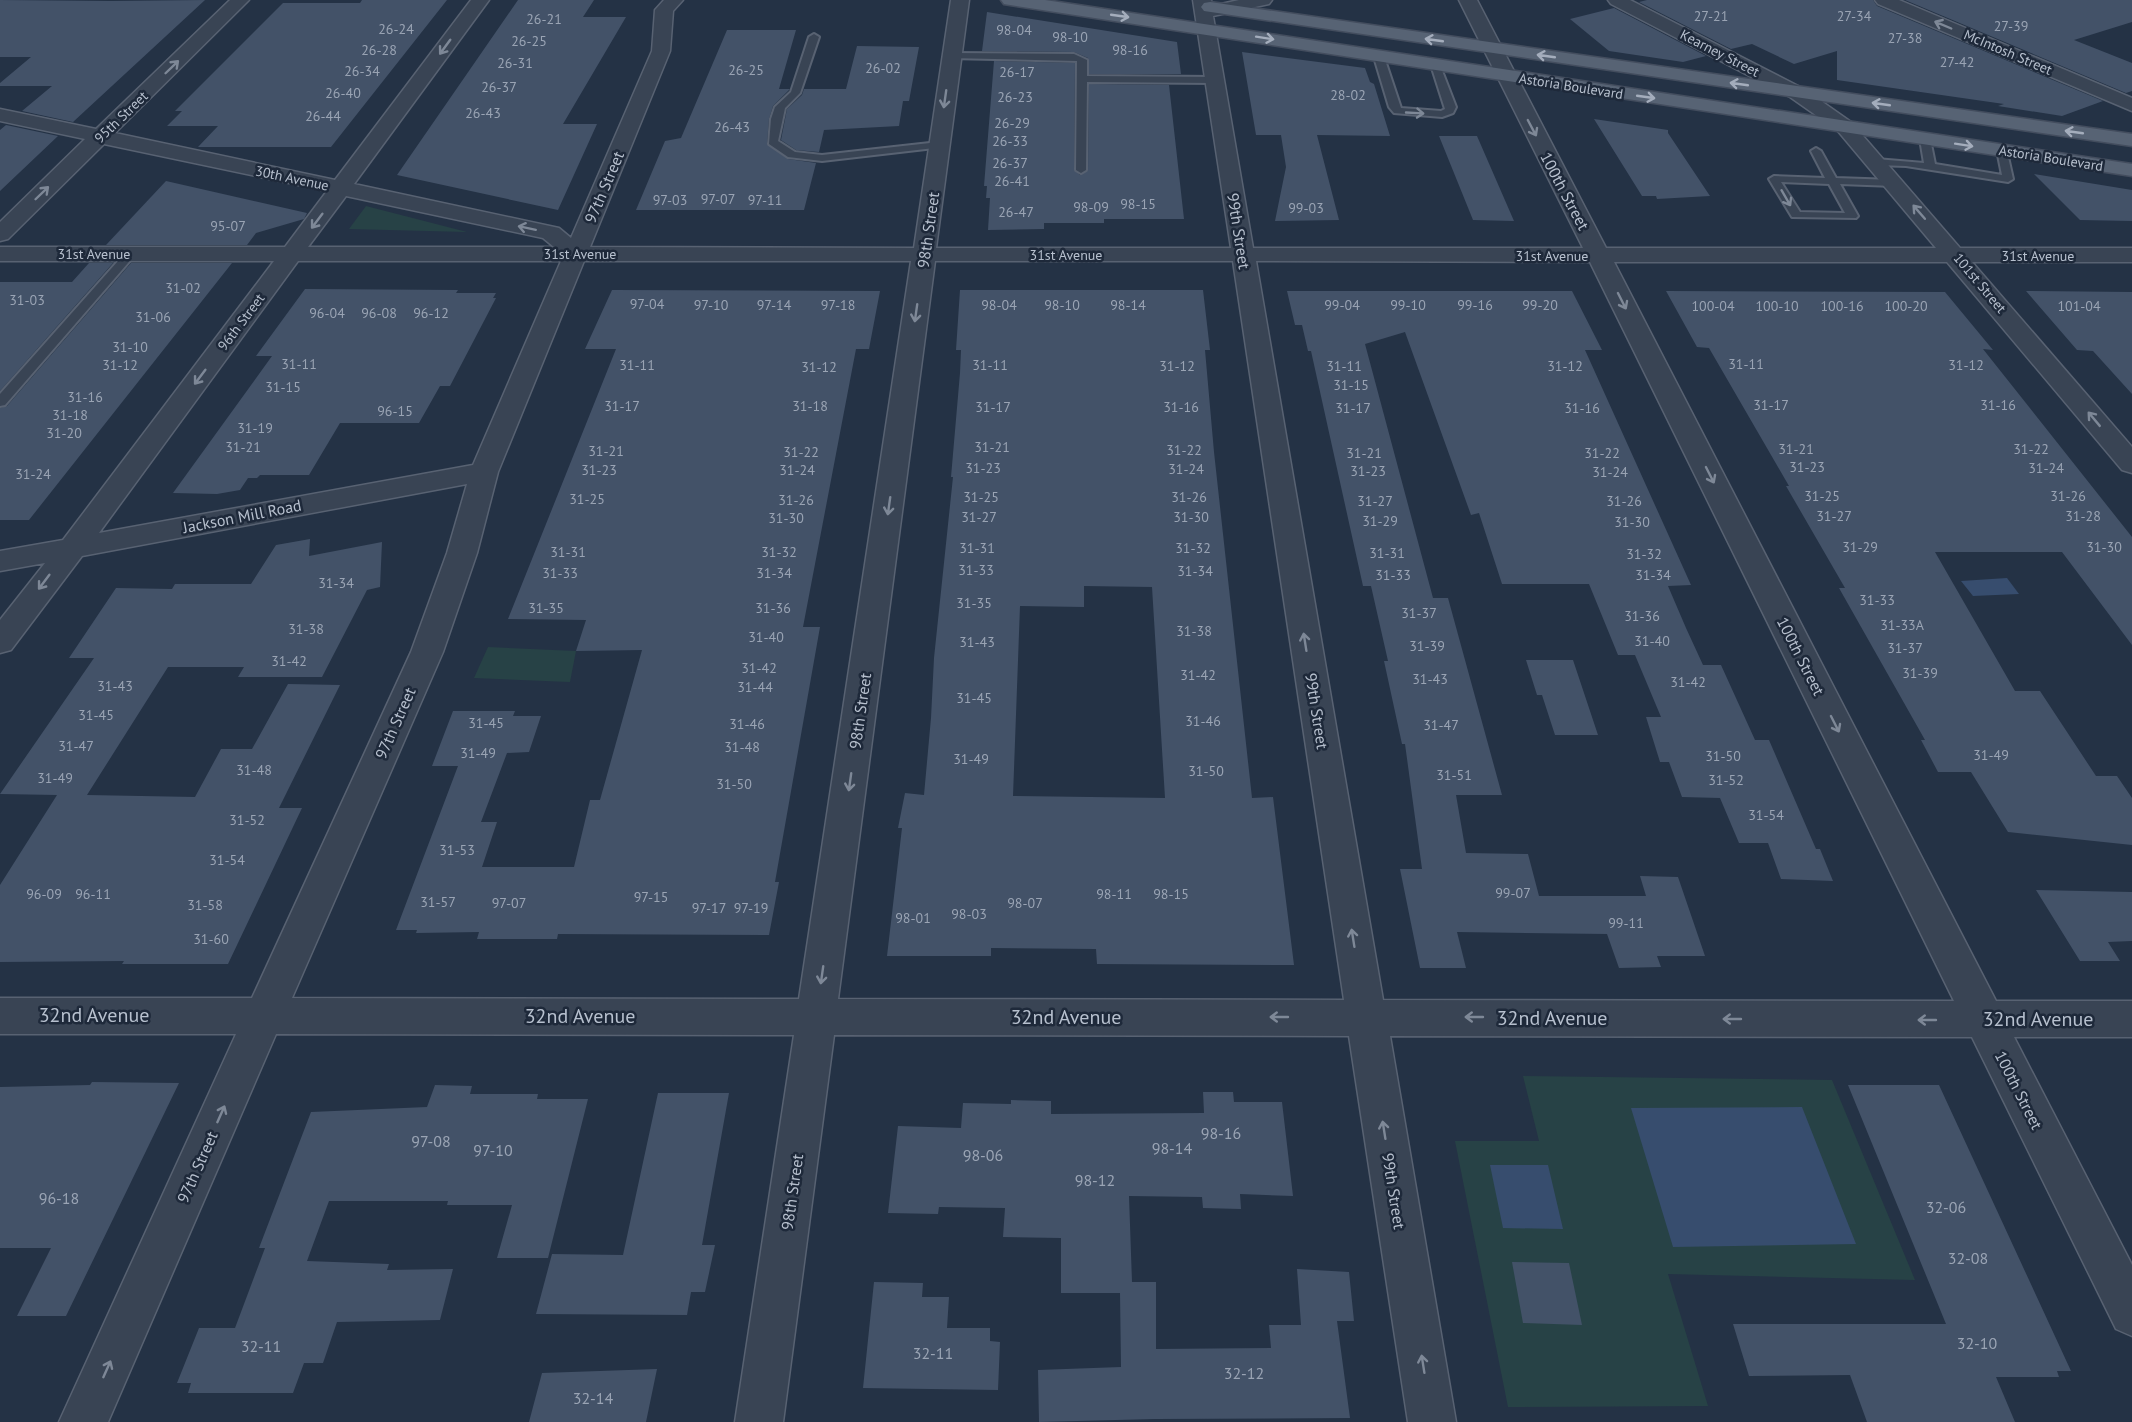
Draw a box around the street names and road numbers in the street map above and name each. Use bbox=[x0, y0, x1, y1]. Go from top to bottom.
street label: Kearney Street bbox=[1677, 25, 1763, 81]
street label: McIntosh Street bbox=[1961, 25, 2055, 79]
street label: Astoria Boulevard bbox=[1517, 69, 1625, 103]
street label: 95th Street bbox=[91, 87, 152, 147]
street label: Astoria Boulevard bbox=[1997, 141, 2105, 175]
street label: 97th Street bbox=[580, 147, 628, 226]
street label: 100th Street bbox=[1536, 149, 1594, 234]
street label: 30th Avenue bbox=[254, 161, 330, 195]
street label: 98th Street bbox=[913, 190, 943, 269]
street label: 99th Street bbox=[1223, 192, 1255, 271]
street label: 31st Avenue bbox=[58, 245, 130, 263]
street label: 31st Avenue bbox=[544, 245, 616, 263]
street label: 31st Avenue bbox=[1030, 246, 1102, 264]
street label: 31st Avenue bbox=[1516, 247, 1588, 265]
street label: 31st Avenue bbox=[2002, 247, 2074, 265]
street label: 101st Street bbox=[1950, 249, 2011, 317]
street label: 96th Street bbox=[214, 290, 269, 354]
street label: Jackson Mill Road bbox=[180, 495, 303, 537]
street label: 100th Street bbox=[1773, 613, 1830, 699]
street label: 98th Street bbox=[845, 671, 875, 750]
street label: 99th Street bbox=[1301, 672, 1333, 751]
street label: 97th Street bbox=[370, 684, 420, 762]
street label: 32nd Avenue bbox=[39, 1002, 149, 1028]
street label: 32nd Avenue bbox=[525, 1003, 635, 1029]
street label: 32nd Avenue bbox=[1011, 1004, 1121, 1030]
street label: 32nd Avenue bbox=[1497, 1005, 1607, 1031]
street label: 32nd Avenue bbox=[1983, 1006, 2093, 1032]
street label: 100th Street bbox=[1991, 1047, 2048, 1133]
street label: 97th Street bbox=[172, 1128, 222, 1206]
street label: 98th Street bbox=[777, 1152, 807, 1231]
street label: 99th Street bbox=[1378, 1152, 1410, 1231]

